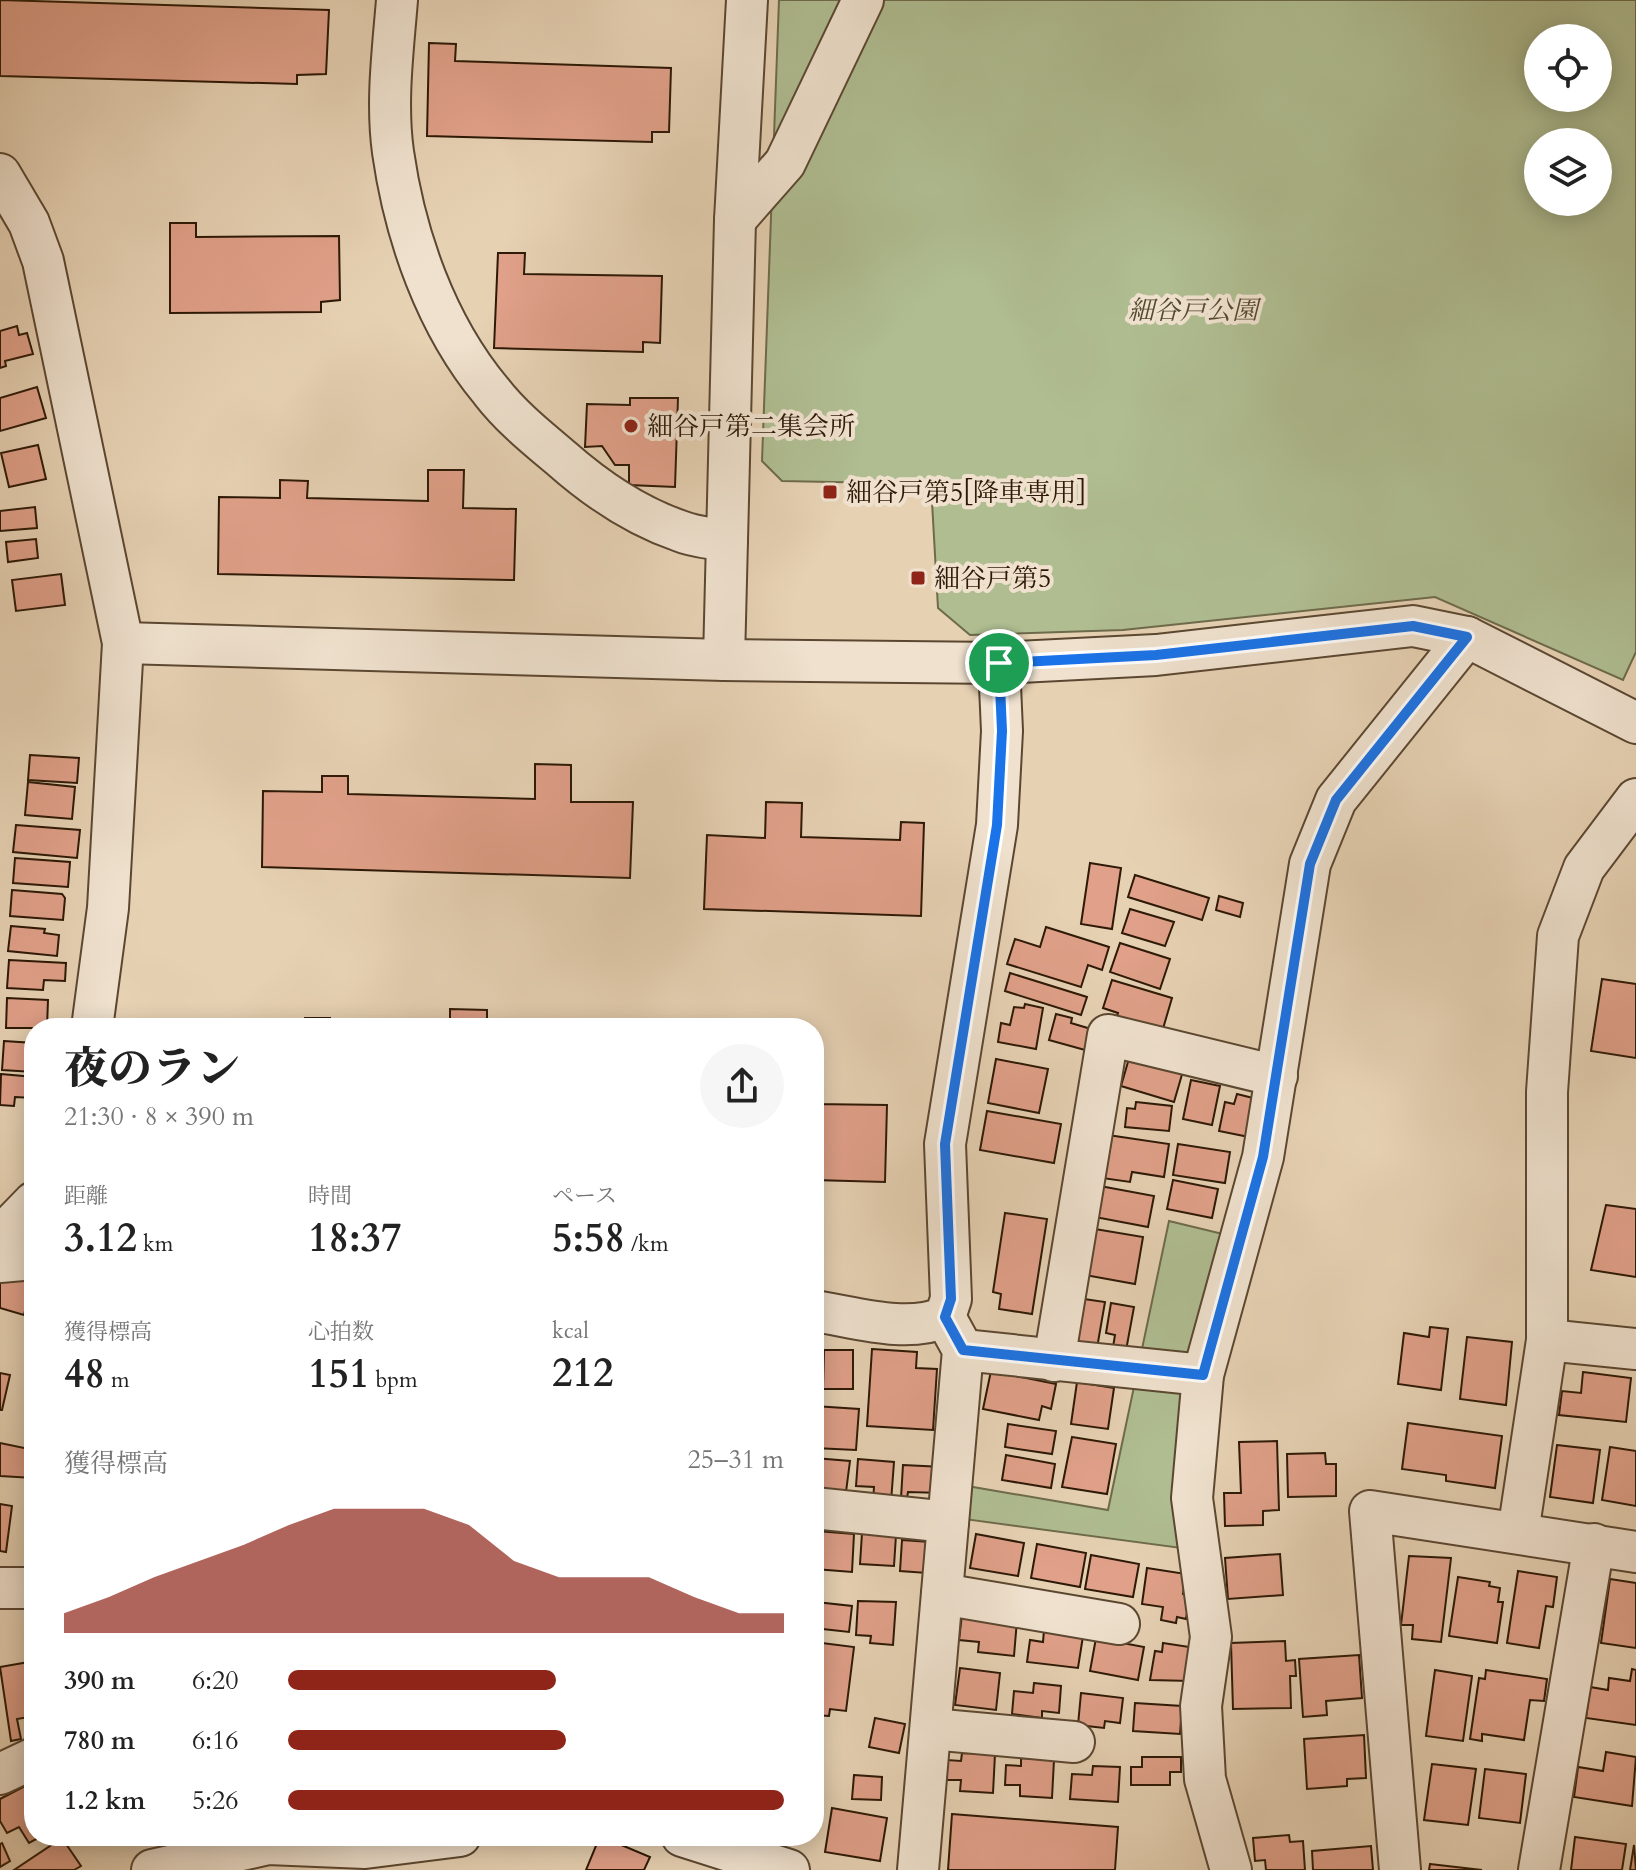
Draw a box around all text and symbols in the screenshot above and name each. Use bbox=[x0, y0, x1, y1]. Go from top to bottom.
map controls bbox=[1524, 24, 1612, 216]
button: locate bbox=[1524, 24, 1612, 112]
button: layers bbox=[1524, 128, 1612, 216]
park label: 細谷戸公園 bbox=[1128, 293, 1262, 328]
place label: 細谷戸第二集会所 bbox=[647, 409, 855, 444]
marker: 細谷戸第二集会所 bbox=[622, 417, 640, 435]
place label: 細谷戸第5[降車専用] bbox=[846, 475, 1086, 510]
marker: 細谷戸第5[降車専用] bbox=[821, 483, 839, 501]
place label: 細谷戸第5 bbox=[934, 561, 1051, 596]
marker: 細谷戸第5 bbox=[909, 569, 927, 587]
pin bbox=[965, 629, 1033, 697]
icon: arrive bbox=[977, 641, 1021, 685]
text: 夜のラン bbox=[64, 1039, 240, 1099]
button: share bbox=[700, 1044, 784, 1128]
text: 21:30 · 8 × 390 m bbox=[64, 1099, 254, 1134]
text: 距離 bbox=[64, 1181, 108, 1211]
text: 時間 bbox=[308, 1181, 352, 1211]
text: ペース bbox=[552, 1181, 617, 1211]
text: 3.12 bbox=[64, 1211, 137, 1266]
text: 18:37 bbox=[308, 1211, 402, 1266]
text: 5:58 bbox=[552, 1211, 625, 1266]
text: km bbox=[137, 1229, 173, 1259]
text: /km bbox=[625, 1229, 669, 1259]
text: kcal bbox=[552, 1316, 589, 1346]
text: 獲得標高 bbox=[64, 1317, 152, 1347]
text: 心拍数 bbox=[308, 1317, 374, 1347]
text: 212 bbox=[552, 1346, 613, 1401]
text: 48 bbox=[64, 1347, 105, 1402]
text: 151 bbox=[308, 1347, 369, 1402]
text: m bbox=[105, 1365, 130, 1395]
text: bpm bbox=[369, 1365, 418, 1395]
text: 25–31 m bbox=[687, 1442, 784, 1477]
text: 獲得標高 bbox=[64, 1446, 168, 1481]
text: 390 m bbox=[64, 1663, 135, 1698]
text: 6:20 bbox=[192, 1663, 239, 1698]
text: 780 m bbox=[64, 1723, 135, 1758]
text: 6:16 bbox=[192, 1723, 239, 1758]
text: 1.2 km bbox=[64, 1783, 145, 1818]
text: 5:26 bbox=[192, 1783, 239, 1818]

